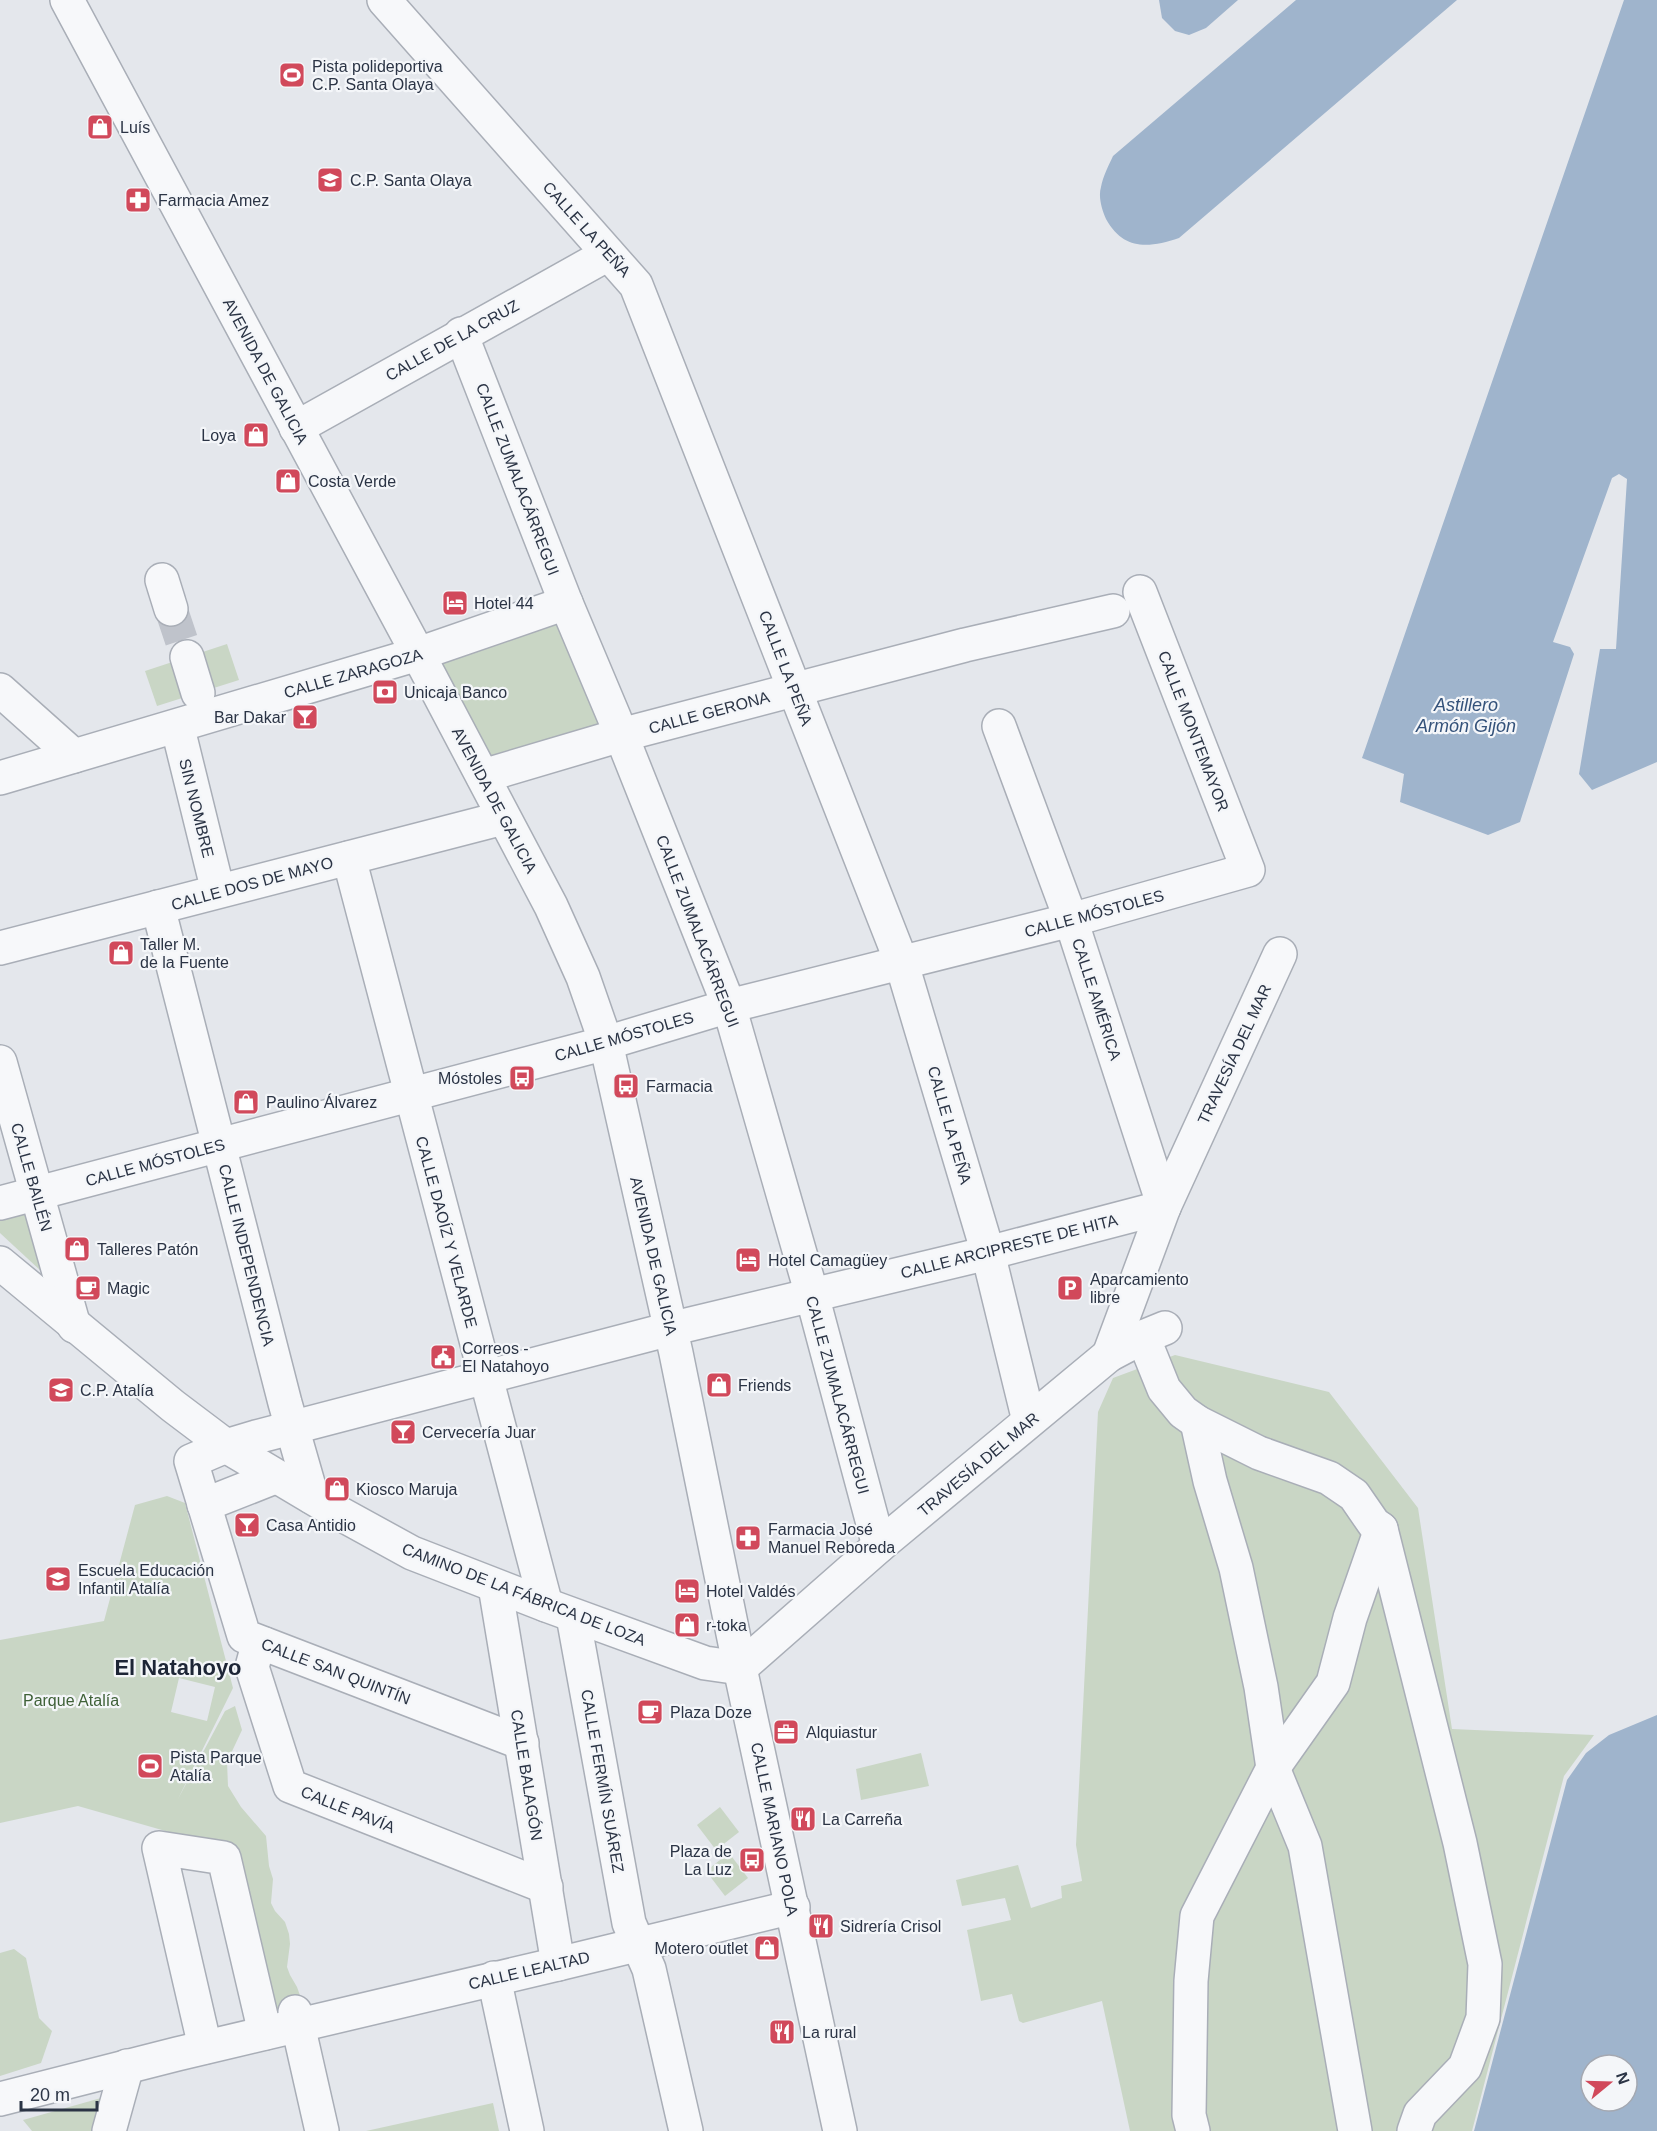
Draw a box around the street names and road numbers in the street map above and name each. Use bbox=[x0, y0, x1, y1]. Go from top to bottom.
street label: CALLE LA PEÑA bbox=[540, 177, 635, 281]
street label: AVENIDA DE GALICIA bbox=[220, 296, 311, 447]
street label: CALLE DE LA CRUZ bbox=[383, 297, 522, 384]
street label: CALLE ZUMALACÁRREGUI bbox=[473, 380, 563, 578]
street label: CALLE LA PEÑA bbox=[756, 608, 817, 728]
street label: CALLE ZARAGOZA bbox=[282, 645, 425, 701]
street label: CALLE MONTEMAYOR bbox=[1155, 649, 1232, 814]
street label: CALLE GERONA bbox=[647, 688, 772, 737]
street label: AVENIDA DE GALICIA bbox=[449, 725, 540, 876]
street label: SIN NOMBRE bbox=[176, 757, 217, 859]
street label: CALLE ZUMALACÁRREGUI bbox=[653, 832, 743, 1030]
street label: CALLE DOS DE MAYO bbox=[169, 854, 335, 913]
street label: CALLE MÓSTOLES bbox=[1022, 886, 1166, 940]
street label: CALLE AMÉRICA bbox=[1069, 936, 1125, 1063]
street label: TRAVESÍA DEL MAR bbox=[1194, 981, 1274, 1127]
street label: CALLE MÓSTOLES bbox=[552, 1008, 696, 1064]
street label: CALLE LA PEÑA bbox=[925, 1064, 976, 1186]
street label: CALLE BAILÉN bbox=[8, 1121, 56, 1233]
street label: CALLE DAOÍZ Y VELARDE bbox=[413, 1134, 481, 1330]
street label: CALLE MÓSTOLES bbox=[83, 1135, 227, 1189]
street label: CALLE INDEPENDENCIA bbox=[216, 1162, 277, 1348]
street label: AVENIDA DE GALICIA bbox=[627, 1175, 680, 1337]
street label: CALLE ARCIPRESTE DE HITA bbox=[899, 1211, 1120, 1282]
street label: CALLE ZUMALACÁRREGUI bbox=[803, 1294, 873, 1496]
street label: TRAVESÍA DEL MAR bbox=[914, 1408, 1042, 1520]
street label: CAMINO DE LA FÁBRICA DE LOZA bbox=[400, 1539, 649, 1649]
street label: CALLE SAN QUINTÍN bbox=[259, 1634, 413, 1708]
street label: CALLE FERMÍN SUÁREZ bbox=[578, 1688, 628, 1874]
street label: CALLE BALAGÓN bbox=[508, 1708, 546, 1842]
street label: CALLE MARIANO POLA bbox=[748, 1741, 801, 1918]
street label: CALLE PAVÍA bbox=[298, 1782, 398, 1836]
street label: CALLE LEALTAD bbox=[467, 1948, 591, 1993]

